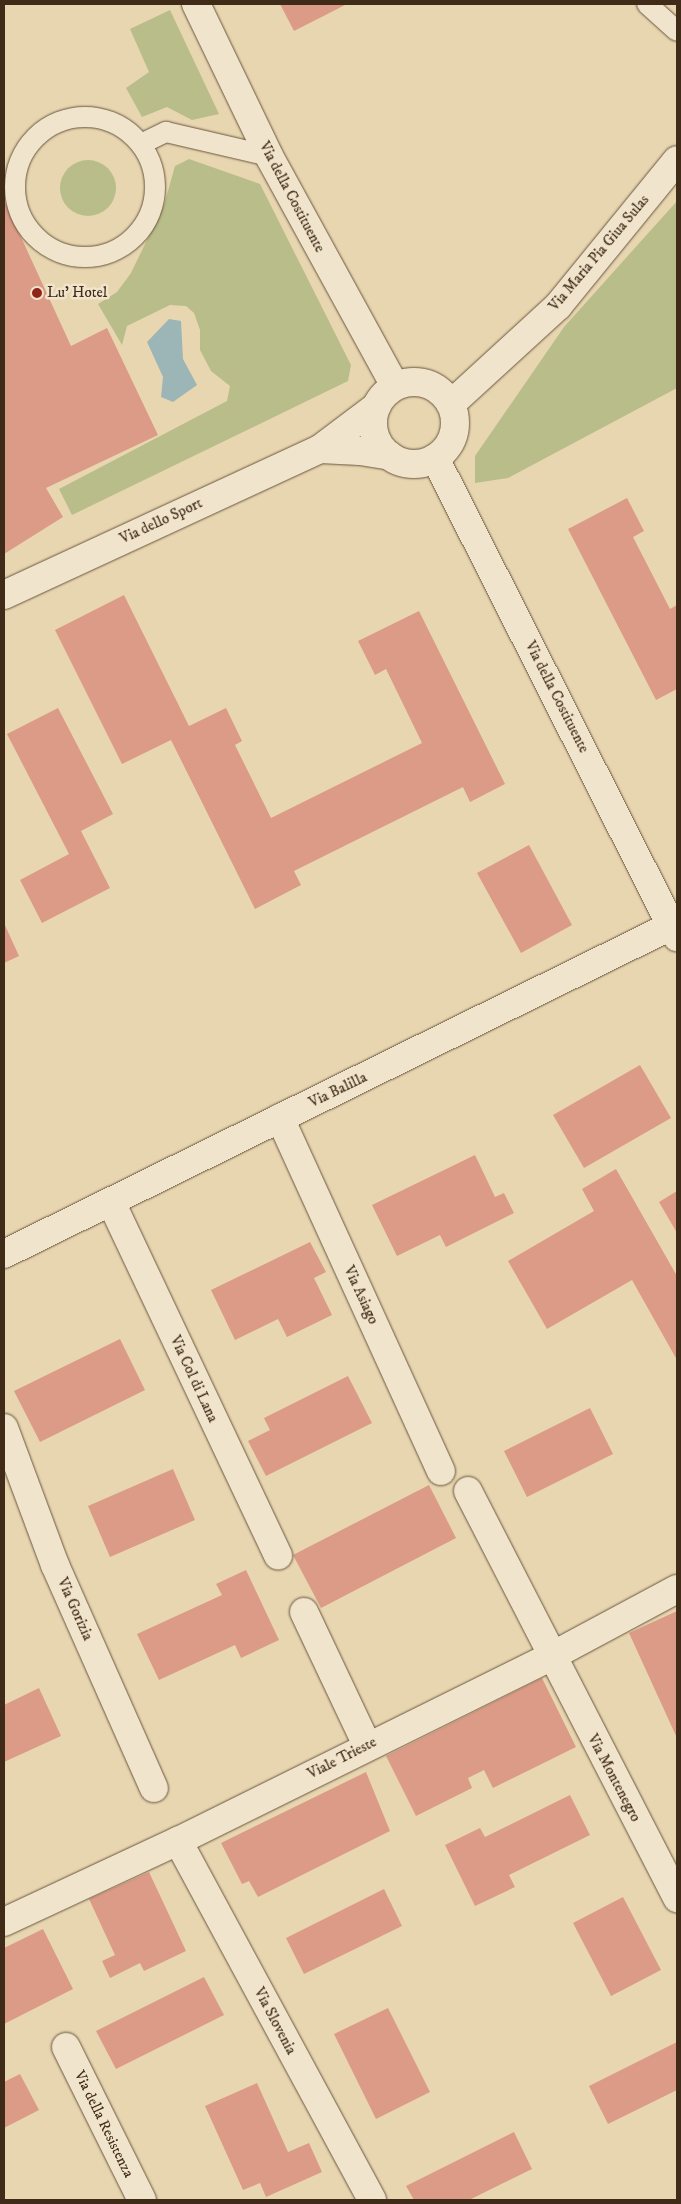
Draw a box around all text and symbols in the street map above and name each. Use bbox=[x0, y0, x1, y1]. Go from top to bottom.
street label: Via della Costituente bbox=[255, 138, 329, 256]
street label: Via Maria Pia Giua Sulas bbox=[545, 191, 653, 315]
place label: Lu' Hotel bbox=[47, 284, 107, 302]
marker: Lu' Hotel bbox=[31, 287, 43, 299]
street label: Via dello Sport bbox=[117, 494, 205, 548]
street label: Via della Costituente bbox=[521, 638, 593, 756]
street label: Via Balilla bbox=[306, 1068, 370, 1112]
street label: Via Asiago bbox=[340, 1263, 382, 1327]
street label: Via Col di Lana bbox=[166, 1333, 222, 1425]
street label: Via Gorizia bbox=[53, 1575, 97, 1643]
street label: Via Montenegro bbox=[583, 1731, 645, 1825]
street label: Viale Trieste bbox=[304, 1733, 380, 1783]
street label: Via Slovenia bbox=[250, 1984, 300, 2058]
street label: Via della Resistenza bbox=[70, 2068, 138, 2180]

